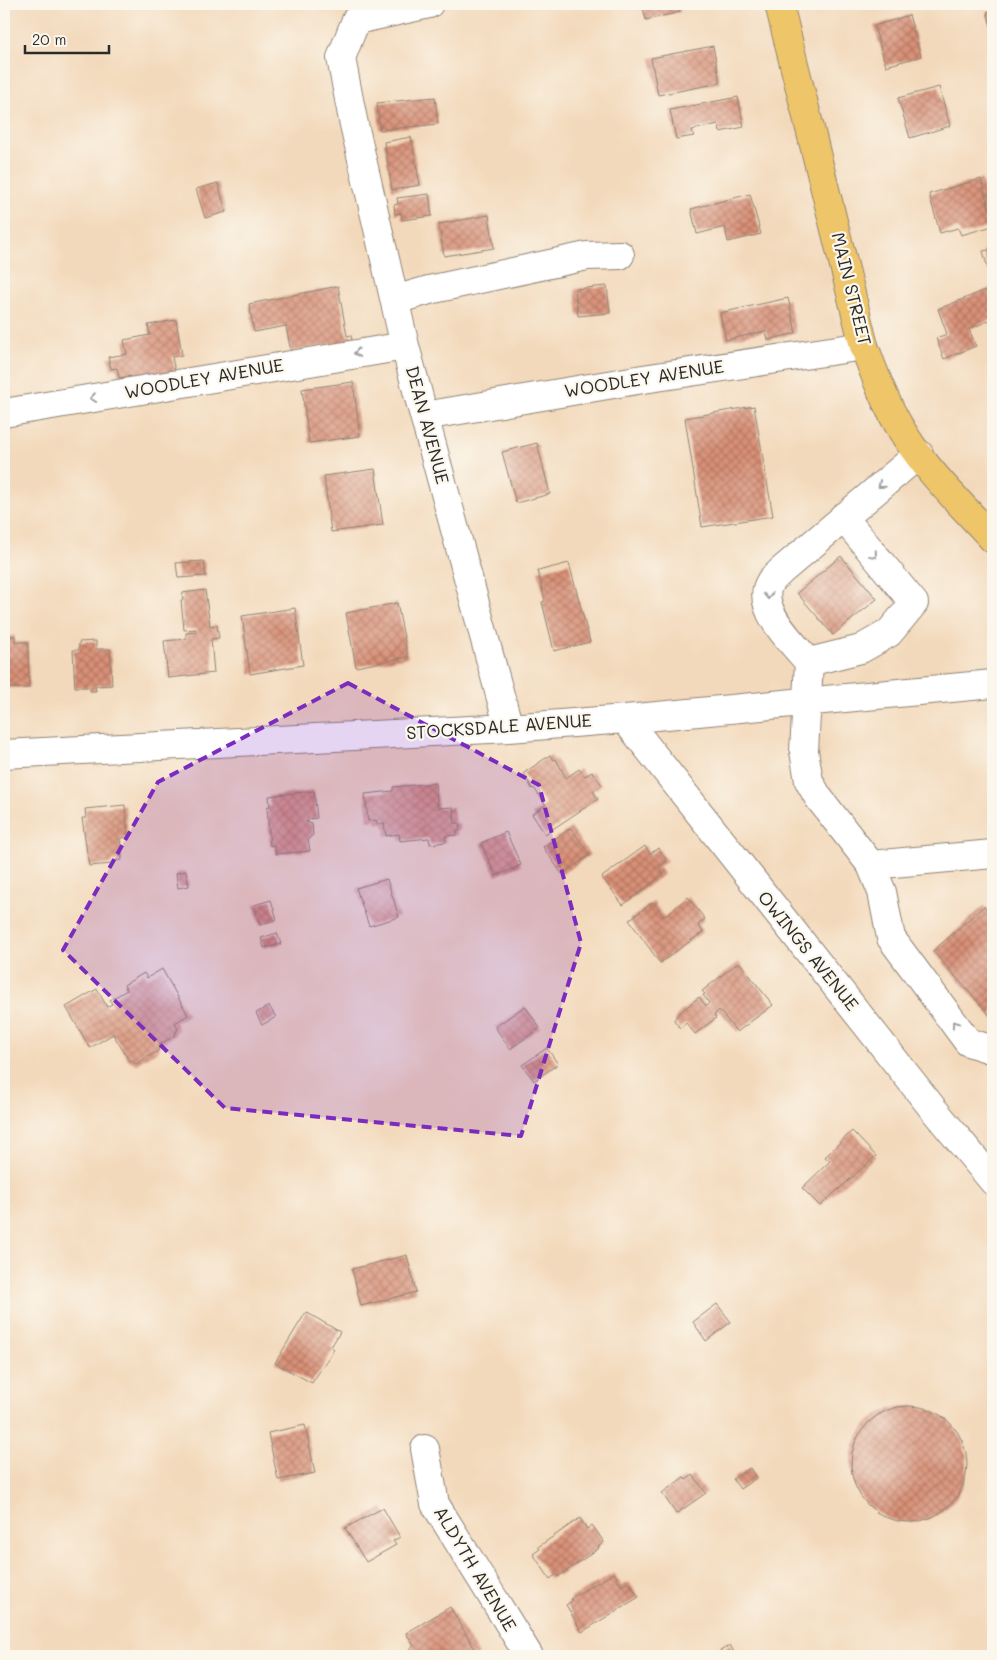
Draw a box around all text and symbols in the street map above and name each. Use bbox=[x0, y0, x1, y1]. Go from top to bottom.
scale bar bbox=[25, 22, 109, 54]
text: 20 m bbox=[32, 29, 66, 49]
street label: MAIN STREET bbox=[826, 230, 878, 348]
one-way arrow bbox=[352, 347, 360, 358]
street label: WOODLEY AVENUE bbox=[122, 352, 285, 404]
street label: WOODLEY AVENUE bbox=[562, 354, 725, 402]
street label: DEAN AVENUE bbox=[401, 363, 455, 486]
one-way arrow bbox=[89, 392, 97, 402]
one-way arrow bbox=[878, 480, 887, 489]
one-way arrow bbox=[868, 549, 877, 558]
one-way arrow bbox=[763, 593, 773, 601]
street label: STOCKSDALE AVENUE bbox=[405, 708, 593, 744]
street label: OWINGS AVENUE bbox=[753, 885, 865, 1015]
one-way arrow bbox=[952, 1020, 961, 1030]
street label: ALDYTH AVENUE bbox=[429, 1501, 523, 1636]

